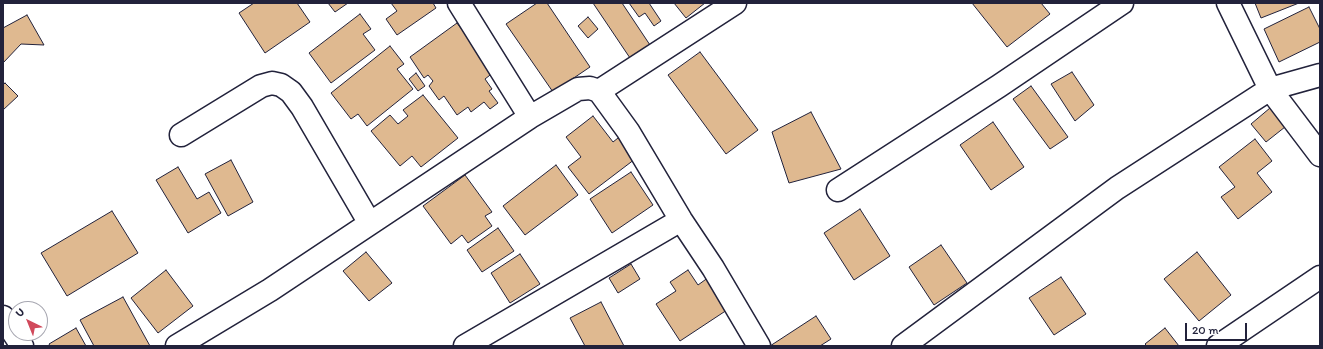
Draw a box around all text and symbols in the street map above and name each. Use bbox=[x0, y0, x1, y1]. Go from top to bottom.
north arrow bbox=[8, 301, 48, 341]
text: U bbox=[13, 305, 27, 320]
scale bar bbox=[1187, 315, 1249, 341]
text: 20 m bbox=[1192, 323, 1219, 337]

